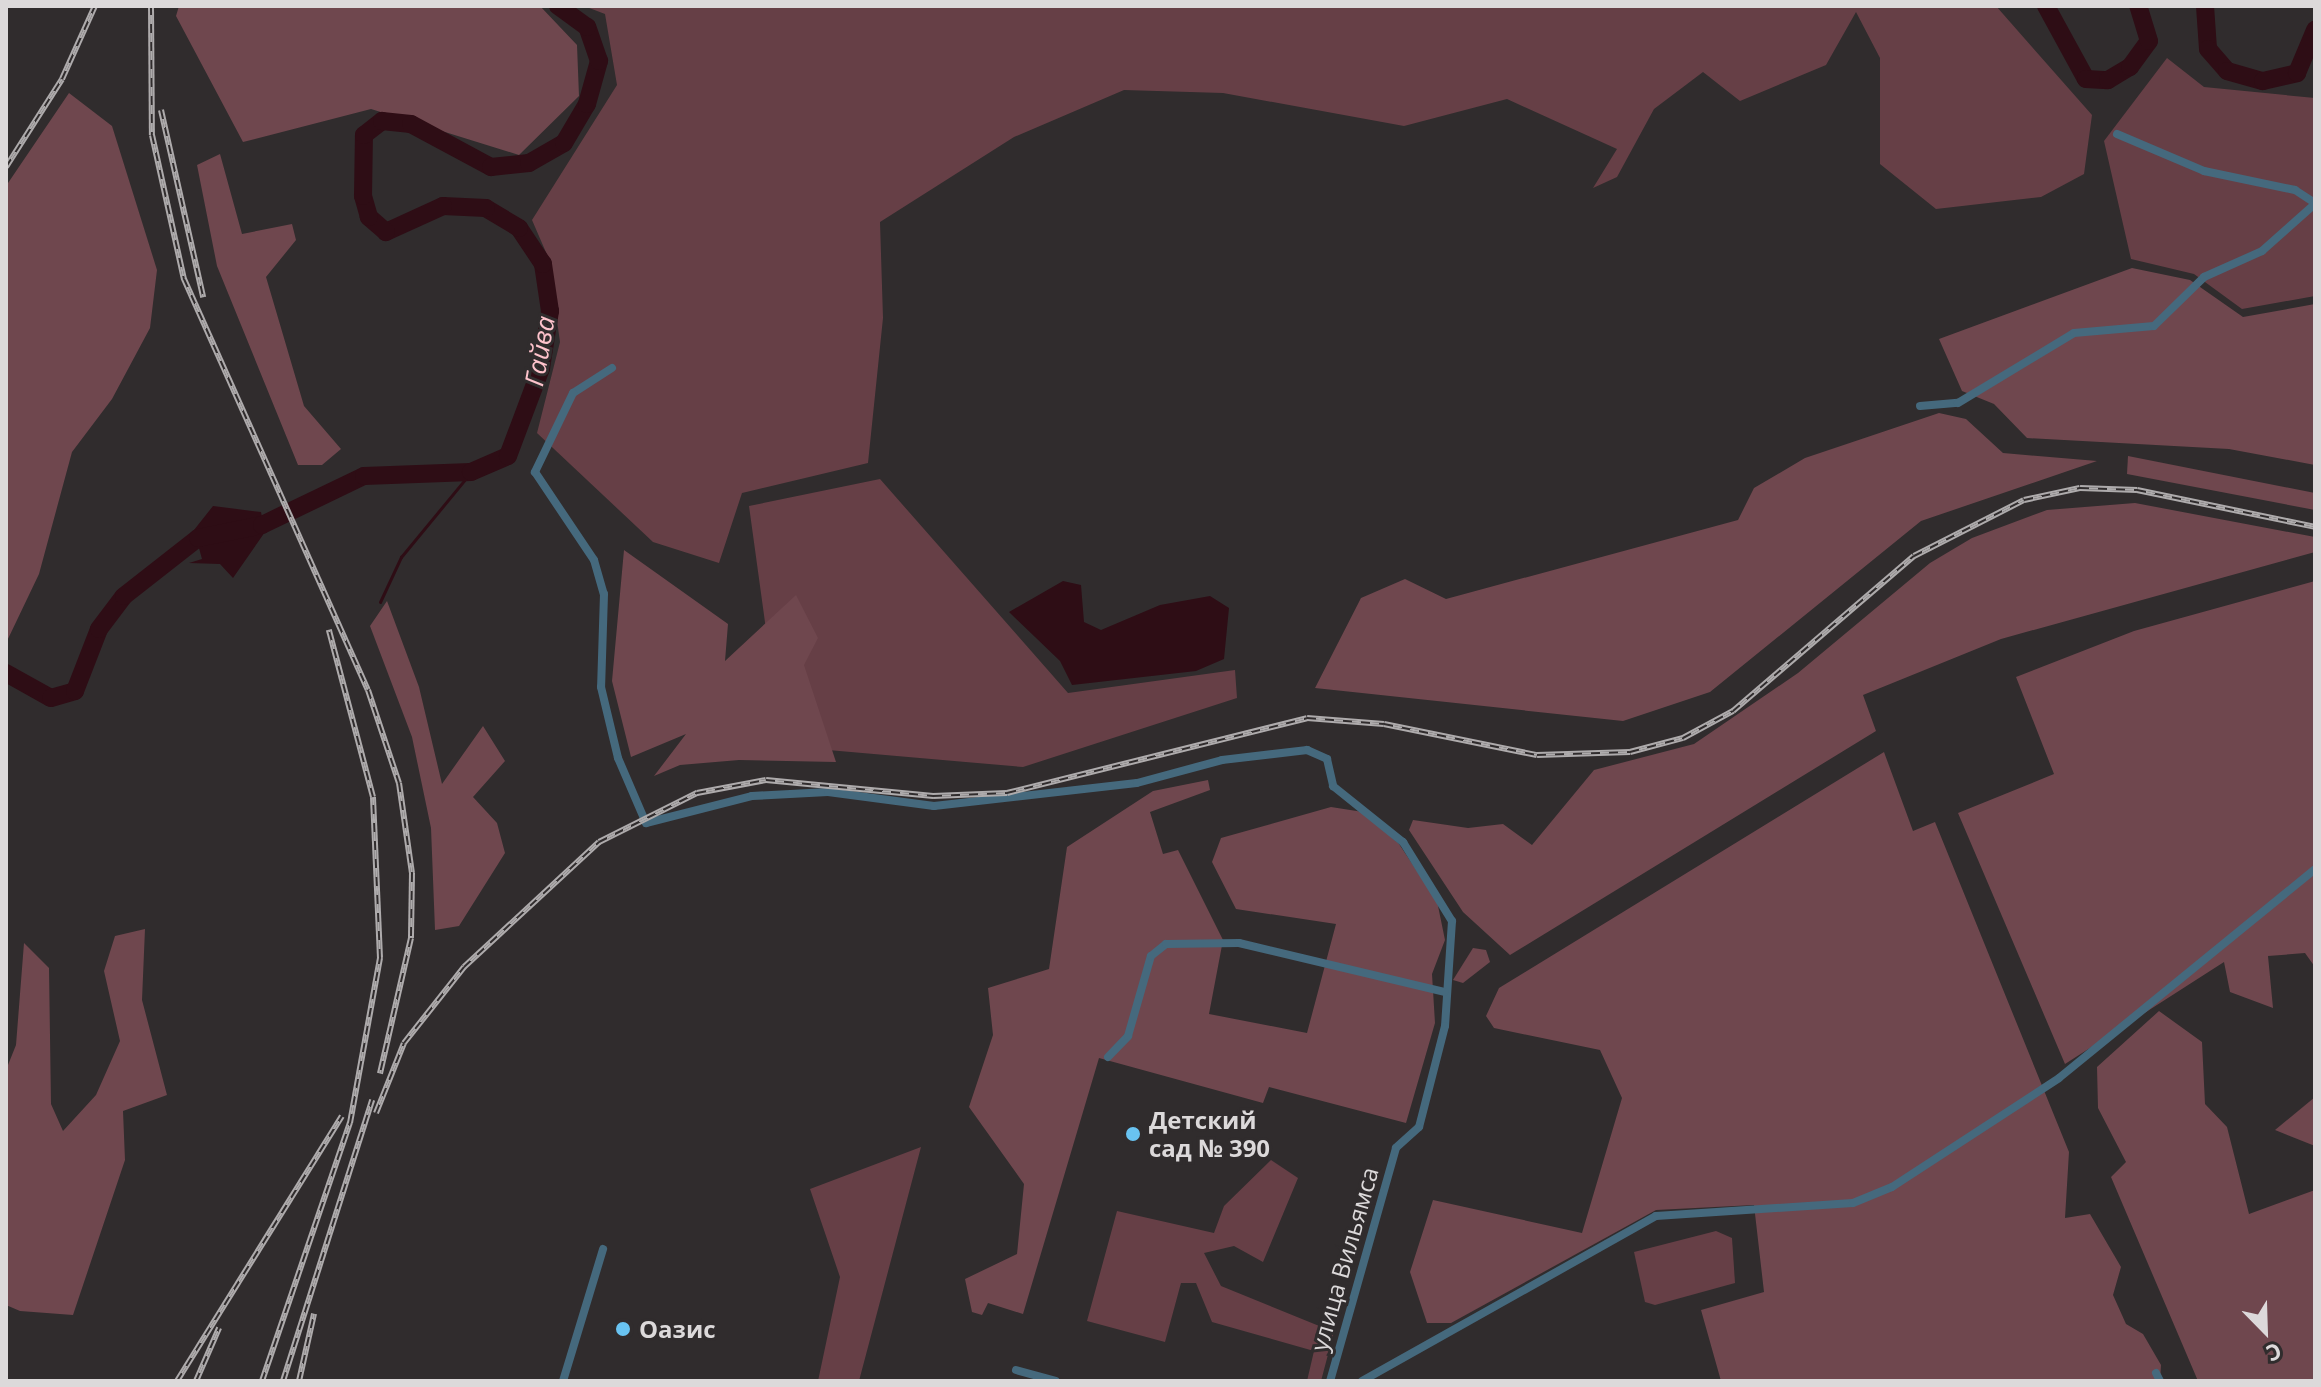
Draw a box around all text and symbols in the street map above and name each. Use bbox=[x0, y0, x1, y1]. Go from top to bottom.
water label: Гайва bbox=[518, 313, 562, 389]
place label: Детский сад № 390 bbox=[1149, 1106, 1270, 1162]
marker: Детский сад № 390 bbox=[1124, 1125, 1142, 1143]
street label: улица Вильямса bbox=[1304, 1164, 1384, 1354]
north arrow bbox=[2225, 1291, 2305, 1371]
place label: Оазис bbox=[639, 1315, 716, 1343]
marker: Оазис bbox=[614, 1320, 632, 1338]
text: С bbox=[2262, 1337, 2287, 1370]

